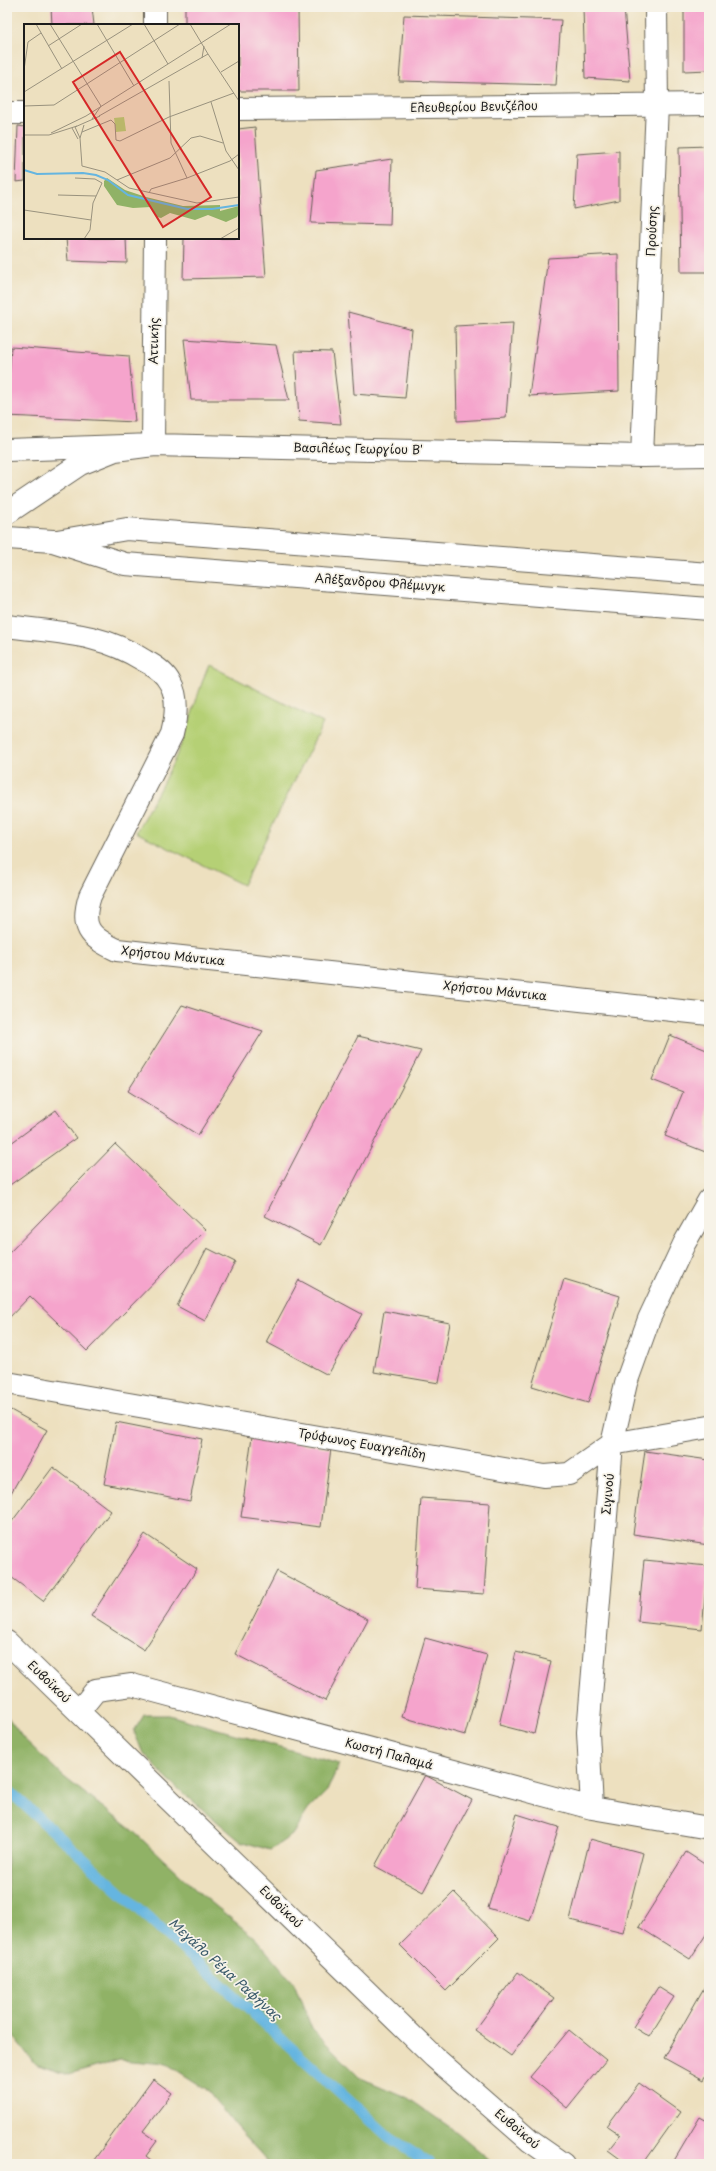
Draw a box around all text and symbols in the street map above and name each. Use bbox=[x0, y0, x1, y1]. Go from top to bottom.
inset map bbox=[24, 24, 239, 239]
street label: Ελευθερίου Βενιζέλου bbox=[410, 96, 538, 116]
street label: Προύσης bbox=[641, 205, 661, 257]
street label: Αττικής bbox=[144, 317, 162, 365]
street label: Βασιλέως Γεωργίου Β' bbox=[293, 438, 423, 458]
street label: Αλέξανδρου Φλέμινγκ bbox=[314, 568, 446, 596]
street label: Χρήστου Μάντικα bbox=[120, 941, 226, 969]
street label: Χρήστου Μάντικα bbox=[442, 976, 548, 1004]
street label: Τρύφωνος Ευαγγελίδη bbox=[297, 1423, 427, 1463]
street label: Σιγινού bbox=[596, 1472, 618, 1515]
street label: Ευβοϊκού bbox=[24, 1656, 75, 1707]
street label: Κωστή Παλαμά bbox=[343, 1733, 436, 1773]
street label: Ευβοϊκού bbox=[256, 1881, 307, 1932]
water label: Μεγάλο Ρέμα Ραφήνας bbox=[165, 1913, 287, 2025]
street label: Ευβοϊκού bbox=[491, 2104, 544, 2152]

